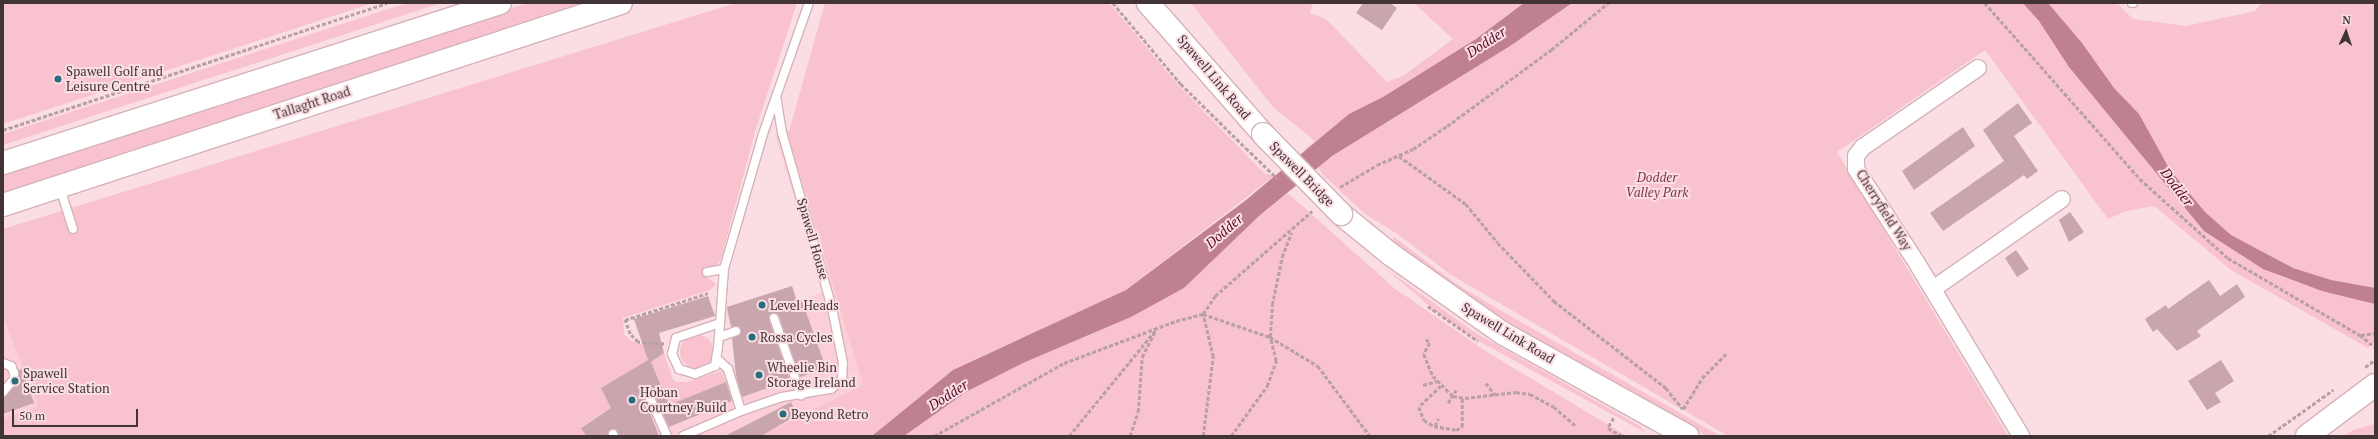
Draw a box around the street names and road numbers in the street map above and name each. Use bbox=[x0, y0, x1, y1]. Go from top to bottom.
street label: Spawell Link Road bbox=[1174, 32, 1254, 122]
street label: Tallaght Road bbox=[272, 83, 352, 123]
street label: Spawell Bridge bbox=[1266, 138, 1338, 210]
street label: Cherryfield Way bbox=[1853, 167, 1915, 253]
street label: Spawell House bbox=[794, 196, 832, 282]
street label: Spawell Link Road bbox=[1459, 299, 1557, 367]

